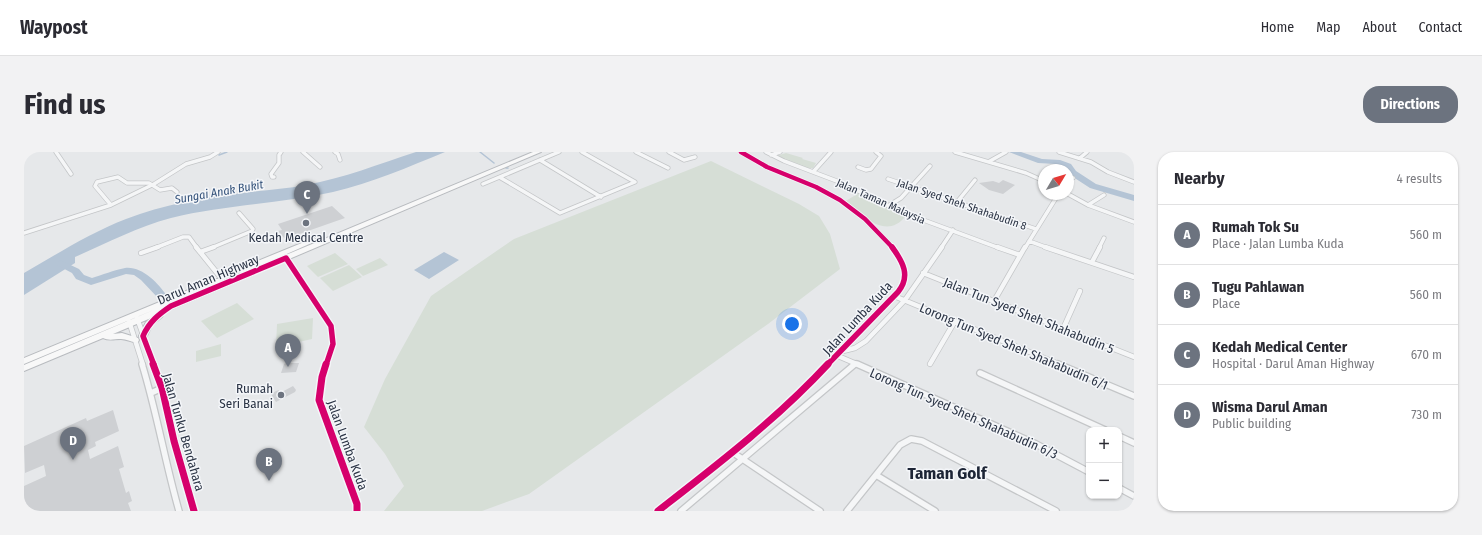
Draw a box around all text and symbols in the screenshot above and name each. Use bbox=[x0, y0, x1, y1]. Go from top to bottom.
text: Waypost bbox=[20, 16, 88, 39]
text: Home bbox=[1261, 19, 1294, 36]
text: Map bbox=[1316, 19, 1340, 36]
text: About bbox=[1362, 19, 1397, 36]
text: Contact bbox=[1419, 19, 1462, 36]
button: Directions bbox=[1363, 86, 1458, 123]
text: Find us bbox=[24, 88, 106, 121]
north arrow bbox=[1038, 164, 1074, 200]
text: Nearby bbox=[1174, 168, 1225, 189]
text: 4 results bbox=[1396, 171, 1442, 186]
street label: Jalan Taman Malaysia bbox=[834, 176, 927, 227]
street label: Jalan Syed Sheh Shahabudin 8 bbox=[895, 176, 1029, 233]
water label: Sungai Anak Bukit bbox=[173, 177, 264, 207]
pin: C bbox=[294, 181, 320, 214]
marker: Kedah Medical Centre bbox=[301, 218, 311, 228]
text: Rumah Tok Su bbox=[1212, 218, 1299, 236]
text: A bbox=[1183, 227, 1191, 242]
text: 560 m bbox=[1410, 227, 1442, 242]
place label: Kedah Medical Centre bbox=[249, 230, 363, 245]
text: Place · Jalan Lumba Kuda bbox=[1212, 236, 1344, 251]
street label: Darul Aman Highway bbox=[155, 251, 262, 308]
street label: Jalan Tun Syed Sheh Shahabudin 5 bbox=[941, 274, 1116, 357]
text: Tugu Pahlawan bbox=[1212, 278, 1304, 296]
street label: Jalan Lumba Kuda bbox=[820, 279, 895, 358]
text: B bbox=[1183, 287, 1191, 302]
text: 560 m bbox=[1410, 287, 1442, 302]
text: Place bbox=[1212, 296, 1240, 311]
street label: Lorong Tun Syed Sheh Shahabudin 6/1 bbox=[917, 300, 1110, 393]
your location bbox=[782, 314, 802, 334]
pin: A bbox=[275, 334, 301, 367]
text: Kedah Medical Center bbox=[1212, 338, 1347, 356]
text: C bbox=[1184, 347, 1190, 362]
text: 670 m bbox=[1411, 347, 1442, 362]
text: Hospital · Darul Aman Highway bbox=[1212, 356, 1374, 371]
street label: Lorong Tun Syed Sheh Shahabudin 6/3 bbox=[867, 365, 1060, 462]
street label: Jalan Tunku Bendahara bbox=[160, 372, 208, 493]
place label: Rumah Seri Banai bbox=[219, 381, 273, 411]
marker: Rumah Seri Banai bbox=[276, 390, 286, 400]
street label: Jalan Lumba Kuda bbox=[324, 398, 371, 492]
text: Wisma Darul Aman bbox=[1212, 398, 1328, 416]
text: D bbox=[1183, 407, 1191, 422]
text: 730 m bbox=[1411, 407, 1442, 422]
text: Public building bbox=[1212, 416, 1291, 431]
pin: D bbox=[60, 427, 86, 460]
map controls bbox=[1086, 427, 1122, 499]
button: + bbox=[1086, 427, 1122, 463]
pin: B bbox=[256, 448, 282, 481]
district label: Taman Golf bbox=[907, 463, 988, 484]
button: − bbox=[1086, 463, 1122, 499]

